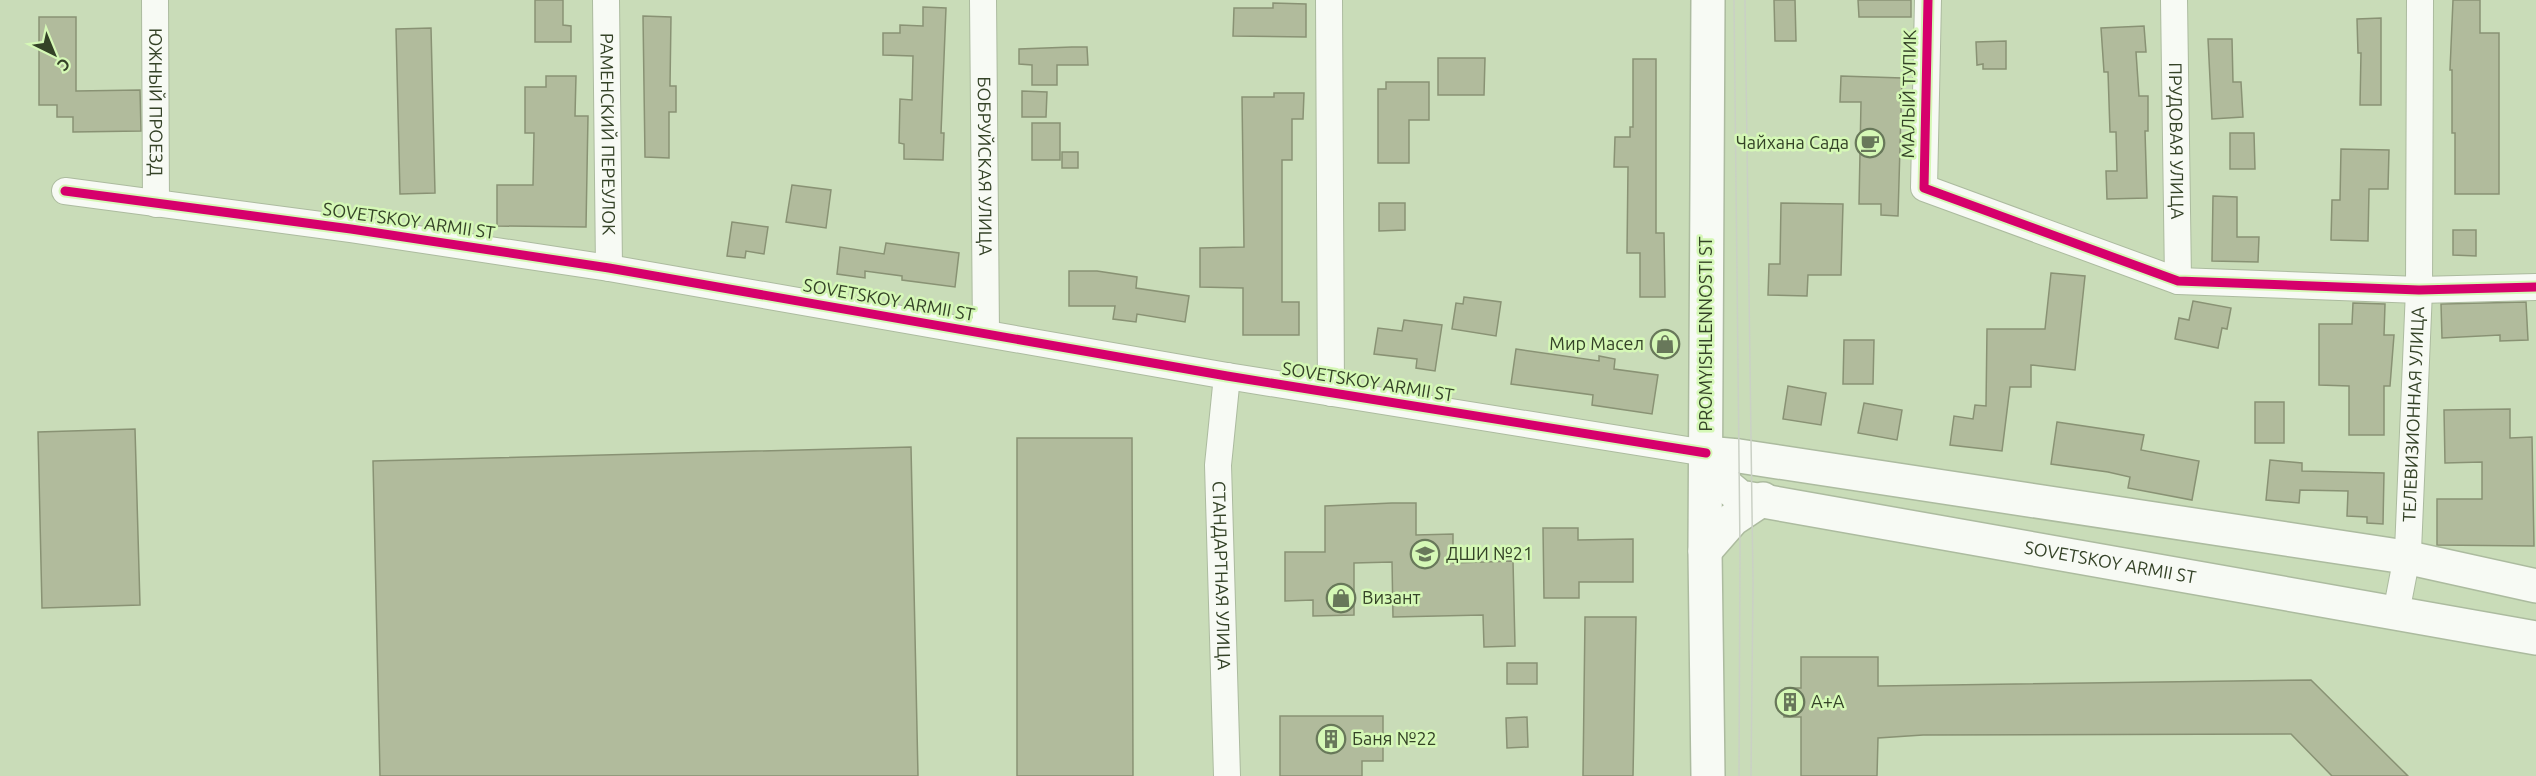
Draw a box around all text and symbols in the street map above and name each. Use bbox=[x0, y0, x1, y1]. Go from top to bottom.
north arrow bbox=[24, 24, 84, 84]
street label: ЮЖНЫЙ ПРОЕЗД bbox=[146, 28, 167, 176]
street label: МАЛЫЙ ТУПИК bbox=[1897, 29, 1919, 159]
street label: РАМЕНСКИЙ ПЕРЕУЛОК bbox=[597, 33, 620, 235]
text: С bbox=[54, 55, 74, 75]
street label: ПРУДОВАЯ УЛИЦА bbox=[2166, 62, 2188, 220]
street label: БОБРУЙСКАЯ УЛИЦА bbox=[975, 76, 996, 256]
cafe icon: Чайхана Сада bbox=[1854, 127, 1886, 159]
place label: Чайхана Сада bbox=[1736, 132, 1849, 152]
street label: SOVETSKOY ARMII ST bbox=[322, 198, 497, 242]
street label: PROMYISHLENNOSTI ST bbox=[1695, 236, 1715, 432]
street label: SOVETSKOY ARMII ST bbox=[802, 274, 977, 324]
street label: ТЕЛЕВИЗИОННАЯ УЛИЦА bbox=[2398, 306, 2427, 522]
shop icon: Мир Масел bbox=[1649, 328, 1681, 360]
place label: Мир Масел bbox=[1549, 333, 1644, 353]
street label: SOVETSKOY ARMII ST bbox=[1281, 358, 1456, 404]
street label: СТАНДАРТНАЯ УЛИЦА bbox=[1209, 481, 1235, 671]
street label: SOVETSKOY ARMII ST bbox=[2023, 537, 2198, 587]
school or university icon: ДШИ №21 bbox=[1409, 538, 1441, 570]
place label: ДШИ №21 bbox=[1446, 543, 1533, 563]
shop icon: Визант bbox=[1325, 582, 1357, 614]
place label: Визант bbox=[1362, 587, 1420, 607]
building icon: А+A bbox=[1774, 686, 1806, 718]
place label: А+A bbox=[1811, 691, 1845, 711]
building icon: Баня №22 bbox=[1315, 723, 1347, 755]
place label: Баня №22 bbox=[1352, 728, 1437, 748]

